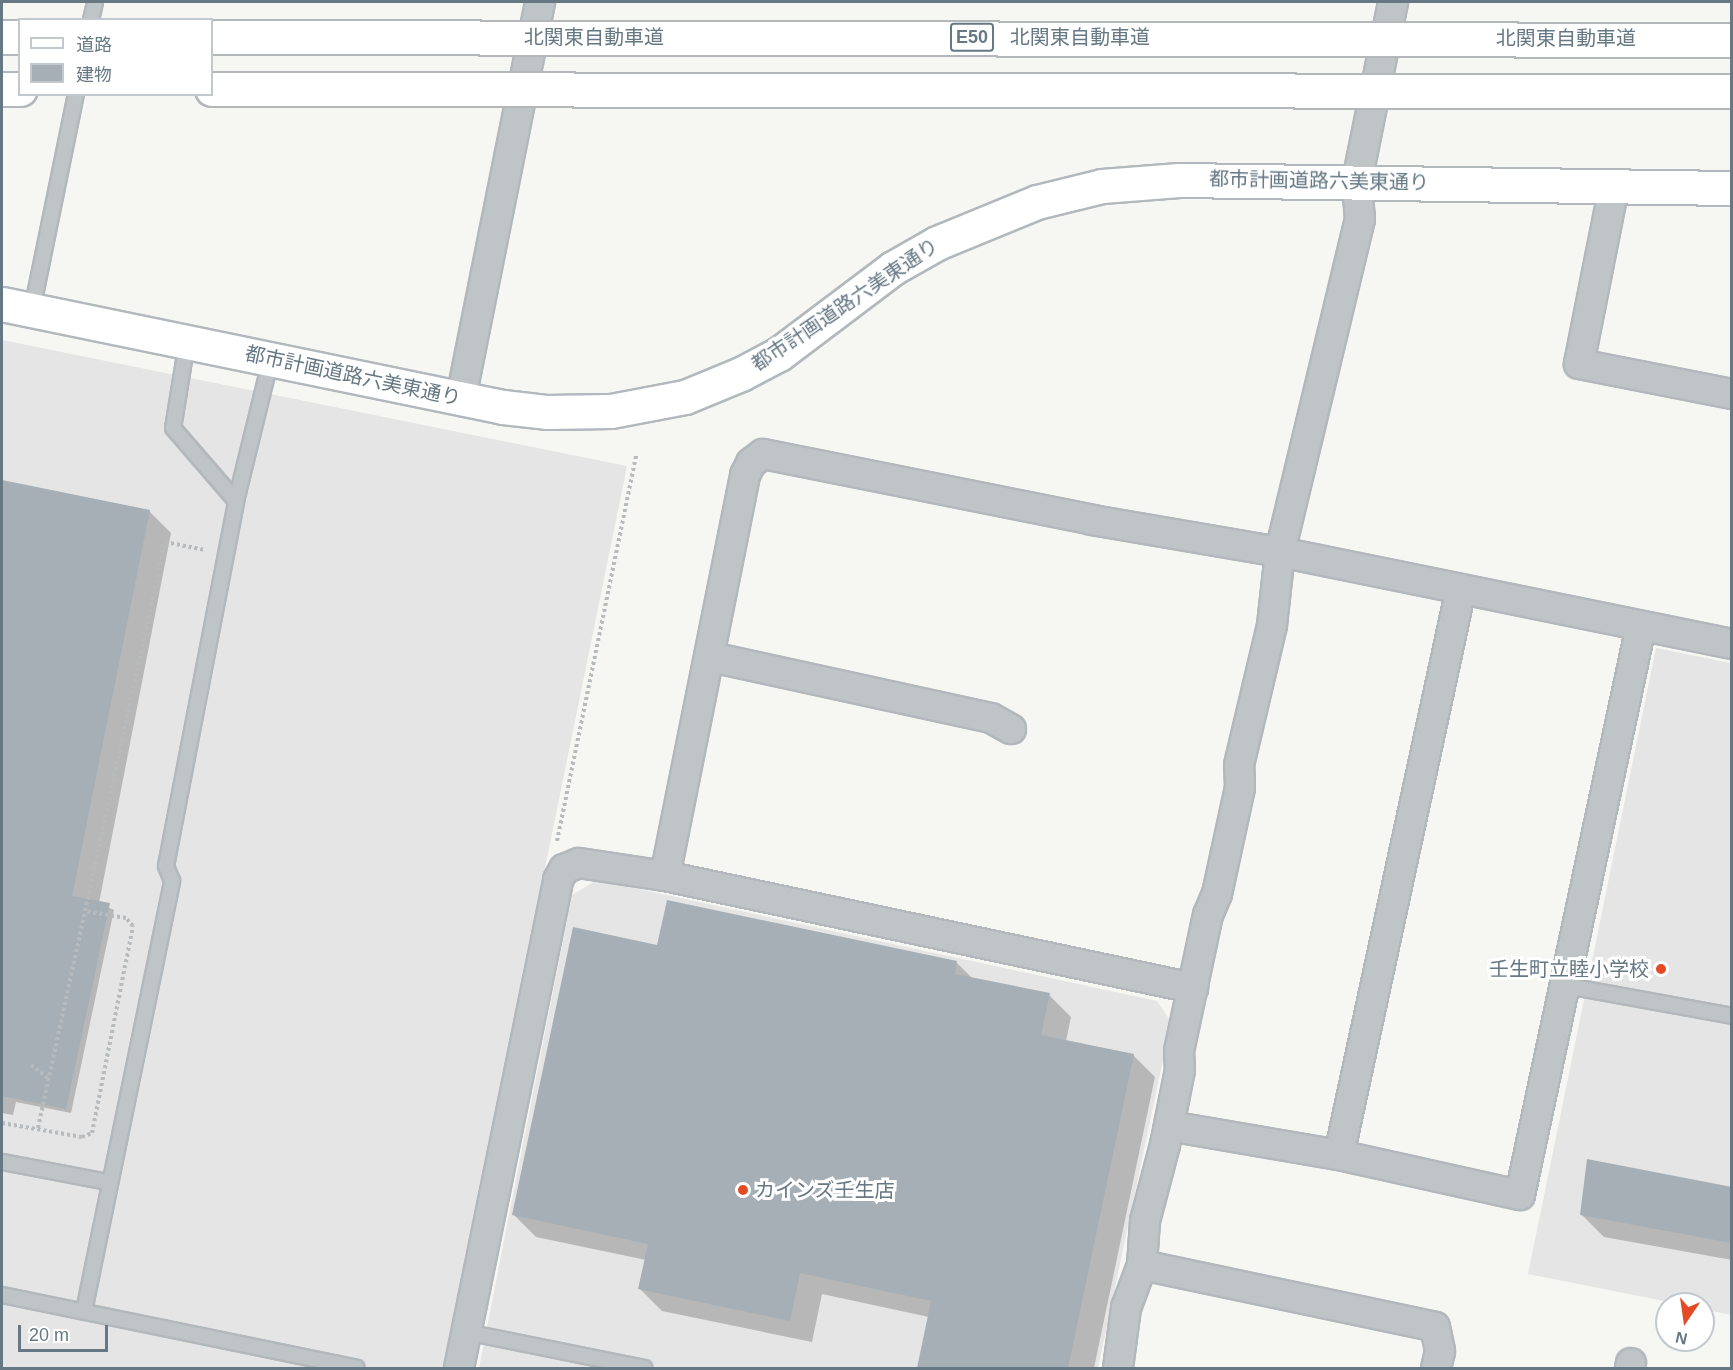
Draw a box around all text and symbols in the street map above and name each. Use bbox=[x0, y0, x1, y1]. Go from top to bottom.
legend bbox=[18, 18, 213, 96]
road number: E50 bbox=[950, 22, 994, 52]
street label: 北関東自動車道 bbox=[524, 25, 664, 49]
street label: 北関東自動車道 bbox=[1010, 25, 1150, 49]
street label: 北関東自動車道 bbox=[1496, 26, 1636, 50]
text: 道路 bbox=[76, 35, 112, 55]
text: 建物 bbox=[76, 65, 112, 85]
street label: 都市計画道路六美東通り bbox=[1209, 167, 1429, 195]
street label: 都市計画道路六美東通り bbox=[747, 234, 943, 376]
street label: 都市計画道路六美東通り bbox=[243, 341, 463, 411]
place label: 壬生町立睦小学校 bbox=[1489, 957, 1649, 981]
marker: 壬生町立睦小学校 bbox=[1654, 962, 1668, 976]
place label: カインズ壬生店 bbox=[755, 1178, 895, 1202]
marker: カインズ壬生店 bbox=[736, 1183, 750, 1197]
north arrow bbox=[1655, 1292, 1715, 1352]
scale bar bbox=[21, 1313, 111, 1351]
text: 20 m bbox=[29, 1325, 69, 1345]
text: N bbox=[1674, 1328, 1689, 1348]

